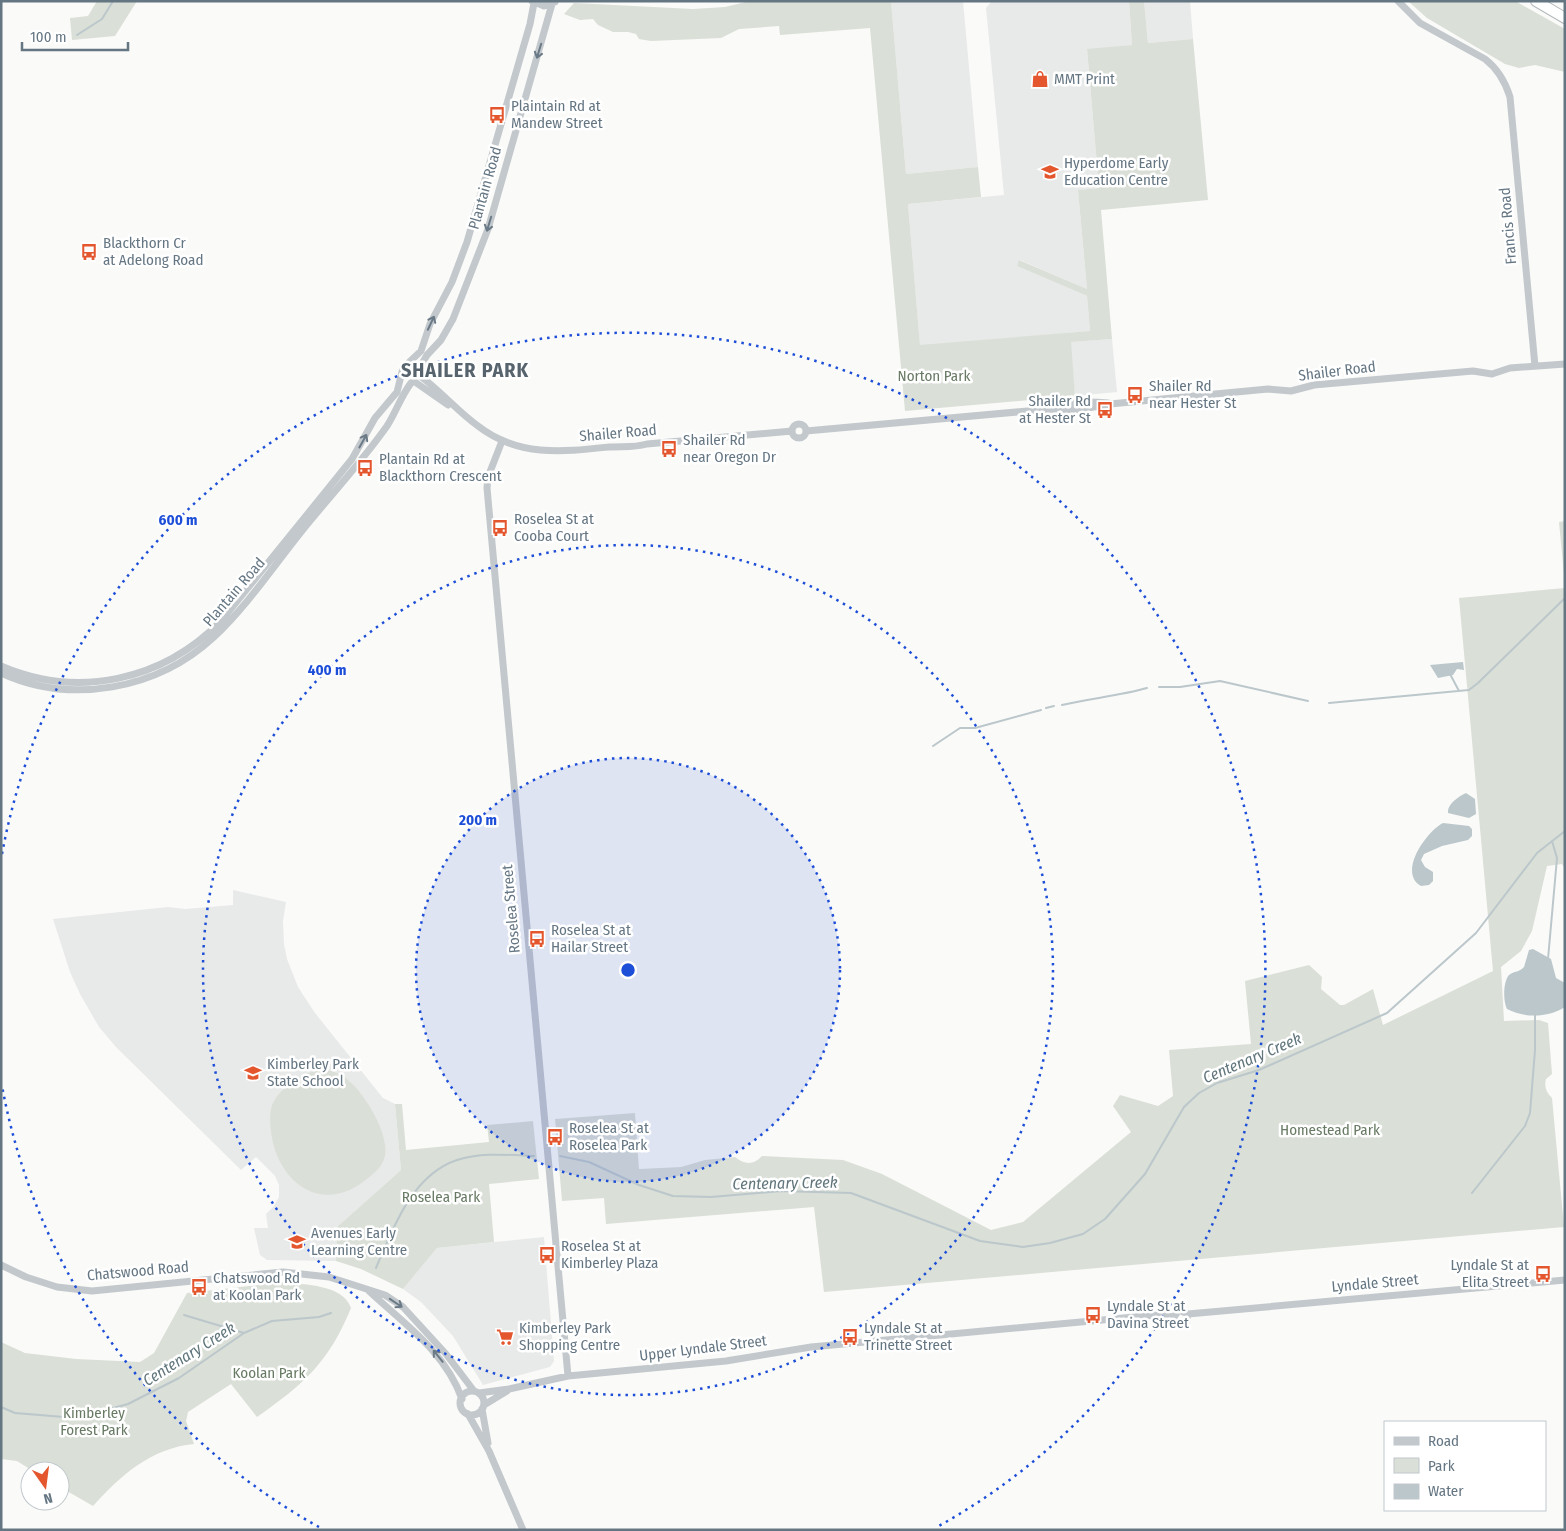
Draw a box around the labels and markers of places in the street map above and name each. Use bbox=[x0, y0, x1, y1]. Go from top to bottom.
shop icon: MMT Print bbox=[1030, 69, 1050, 89]
place label: MMT Print bbox=[1054, 70, 1115, 88]
place label: Plaintain Rd at Mandew Street bbox=[511, 97, 603, 132]
bus stop icon: Plaintain Rd at Mandew Street bbox=[487, 105, 507, 125]
place label: Hyperdome Early Education Centre bbox=[1064, 154, 1169, 189]
school or university icon: Hyperdome Early Education Centre bbox=[1040, 162, 1060, 182]
place label: Blackthorn Cr at Adelong Road bbox=[103, 234, 203, 269]
bus stop icon: Blackthorn Cr at Adelong Road bbox=[79, 242, 99, 262]
place label: Shailer Rd near Hester St bbox=[1149, 377, 1236, 412]
bus stop icon: Shailer Rd near Hester St bbox=[1125, 385, 1145, 405]
place label: Shailer Rd at Hester St bbox=[1019, 392, 1091, 427]
bus stop icon: Shailer Rd at Hester St bbox=[1095, 400, 1115, 420]
place label: Shailer Rd near Oregon Dr bbox=[683, 431, 777, 466]
bus stop icon: Shailer Rd near Oregon Dr bbox=[659, 439, 679, 459]
place label: Plantain Rd at Blackthorn Crescent bbox=[379, 450, 502, 485]
bus stop icon: Plantain Rd at Blackthorn Crescent bbox=[355, 458, 375, 478]
place label: Roselea St at Cooba Court bbox=[514, 510, 594, 545]
bus stop icon: Roselea St at Cooba Court bbox=[490, 518, 510, 538]
place label: Roselea St at Hailar Street bbox=[551, 921, 631, 956]
bus stop icon: Roselea St at Hailar Street bbox=[527, 929, 547, 949]
centre of rings bbox=[619, 961, 637, 979]
place label: Kimberley Park State School bbox=[267, 1055, 359, 1090]
school or university icon: Kimberley Park State School bbox=[243, 1063, 263, 1083]
place label: Roselea St at Roselea Park bbox=[569, 1119, 649, 1154]
bus stop icon: Roselea St at Roselea Park bbox=[545, 1127, 565, 1147]
place label: Avenues Early Learning Centre bbox=[311, 1224, 407, 1259]
school or university icon: Avenues Early Learning Centre bbox=[287, 1232, 307, 1252]
place label: Roselea St at Kimberley Plaza bbox=[561, 1237, 658, 1272]
bus stop icon: Roselea St at Kimberley Plaza bbox=[537, 1245, 557, 1265]
place label: Lyndale St at Elita Street bbox=[1451, 1256, 1529, 1291]
bus stop icon: Lyndale St at Elita Street bbox=[1533, 1264, 1553, 1284]
place label: Chatswood Rd at Koolan Park bbox=[213, 1269, 302, 1304]
bus stop icon: Chatswood Rd at Koolan Park bbox=[189, 1277, 209, 1297]
place label: Lyndale St at Davina Street bbox=[1107, 1297, 1189, 1332]
bus stop icon: Lyndale St at Davina Street bbox=[1083, 1305, 1103, 1325]
place label: Kimberley Park Shopping Centre bbox=[519, 1319, 620, 1354]
place label: Lyndale St at Trinette Street bbox=[864, 1319, 952, 1354]
supermarket icon: Kimberley Park Shopping Centre bbox=[495, 1327, 515, 1347]
bus stop icon: Lyndale St at Trinette Street bbox=[840, 1327, 860, 1347]

